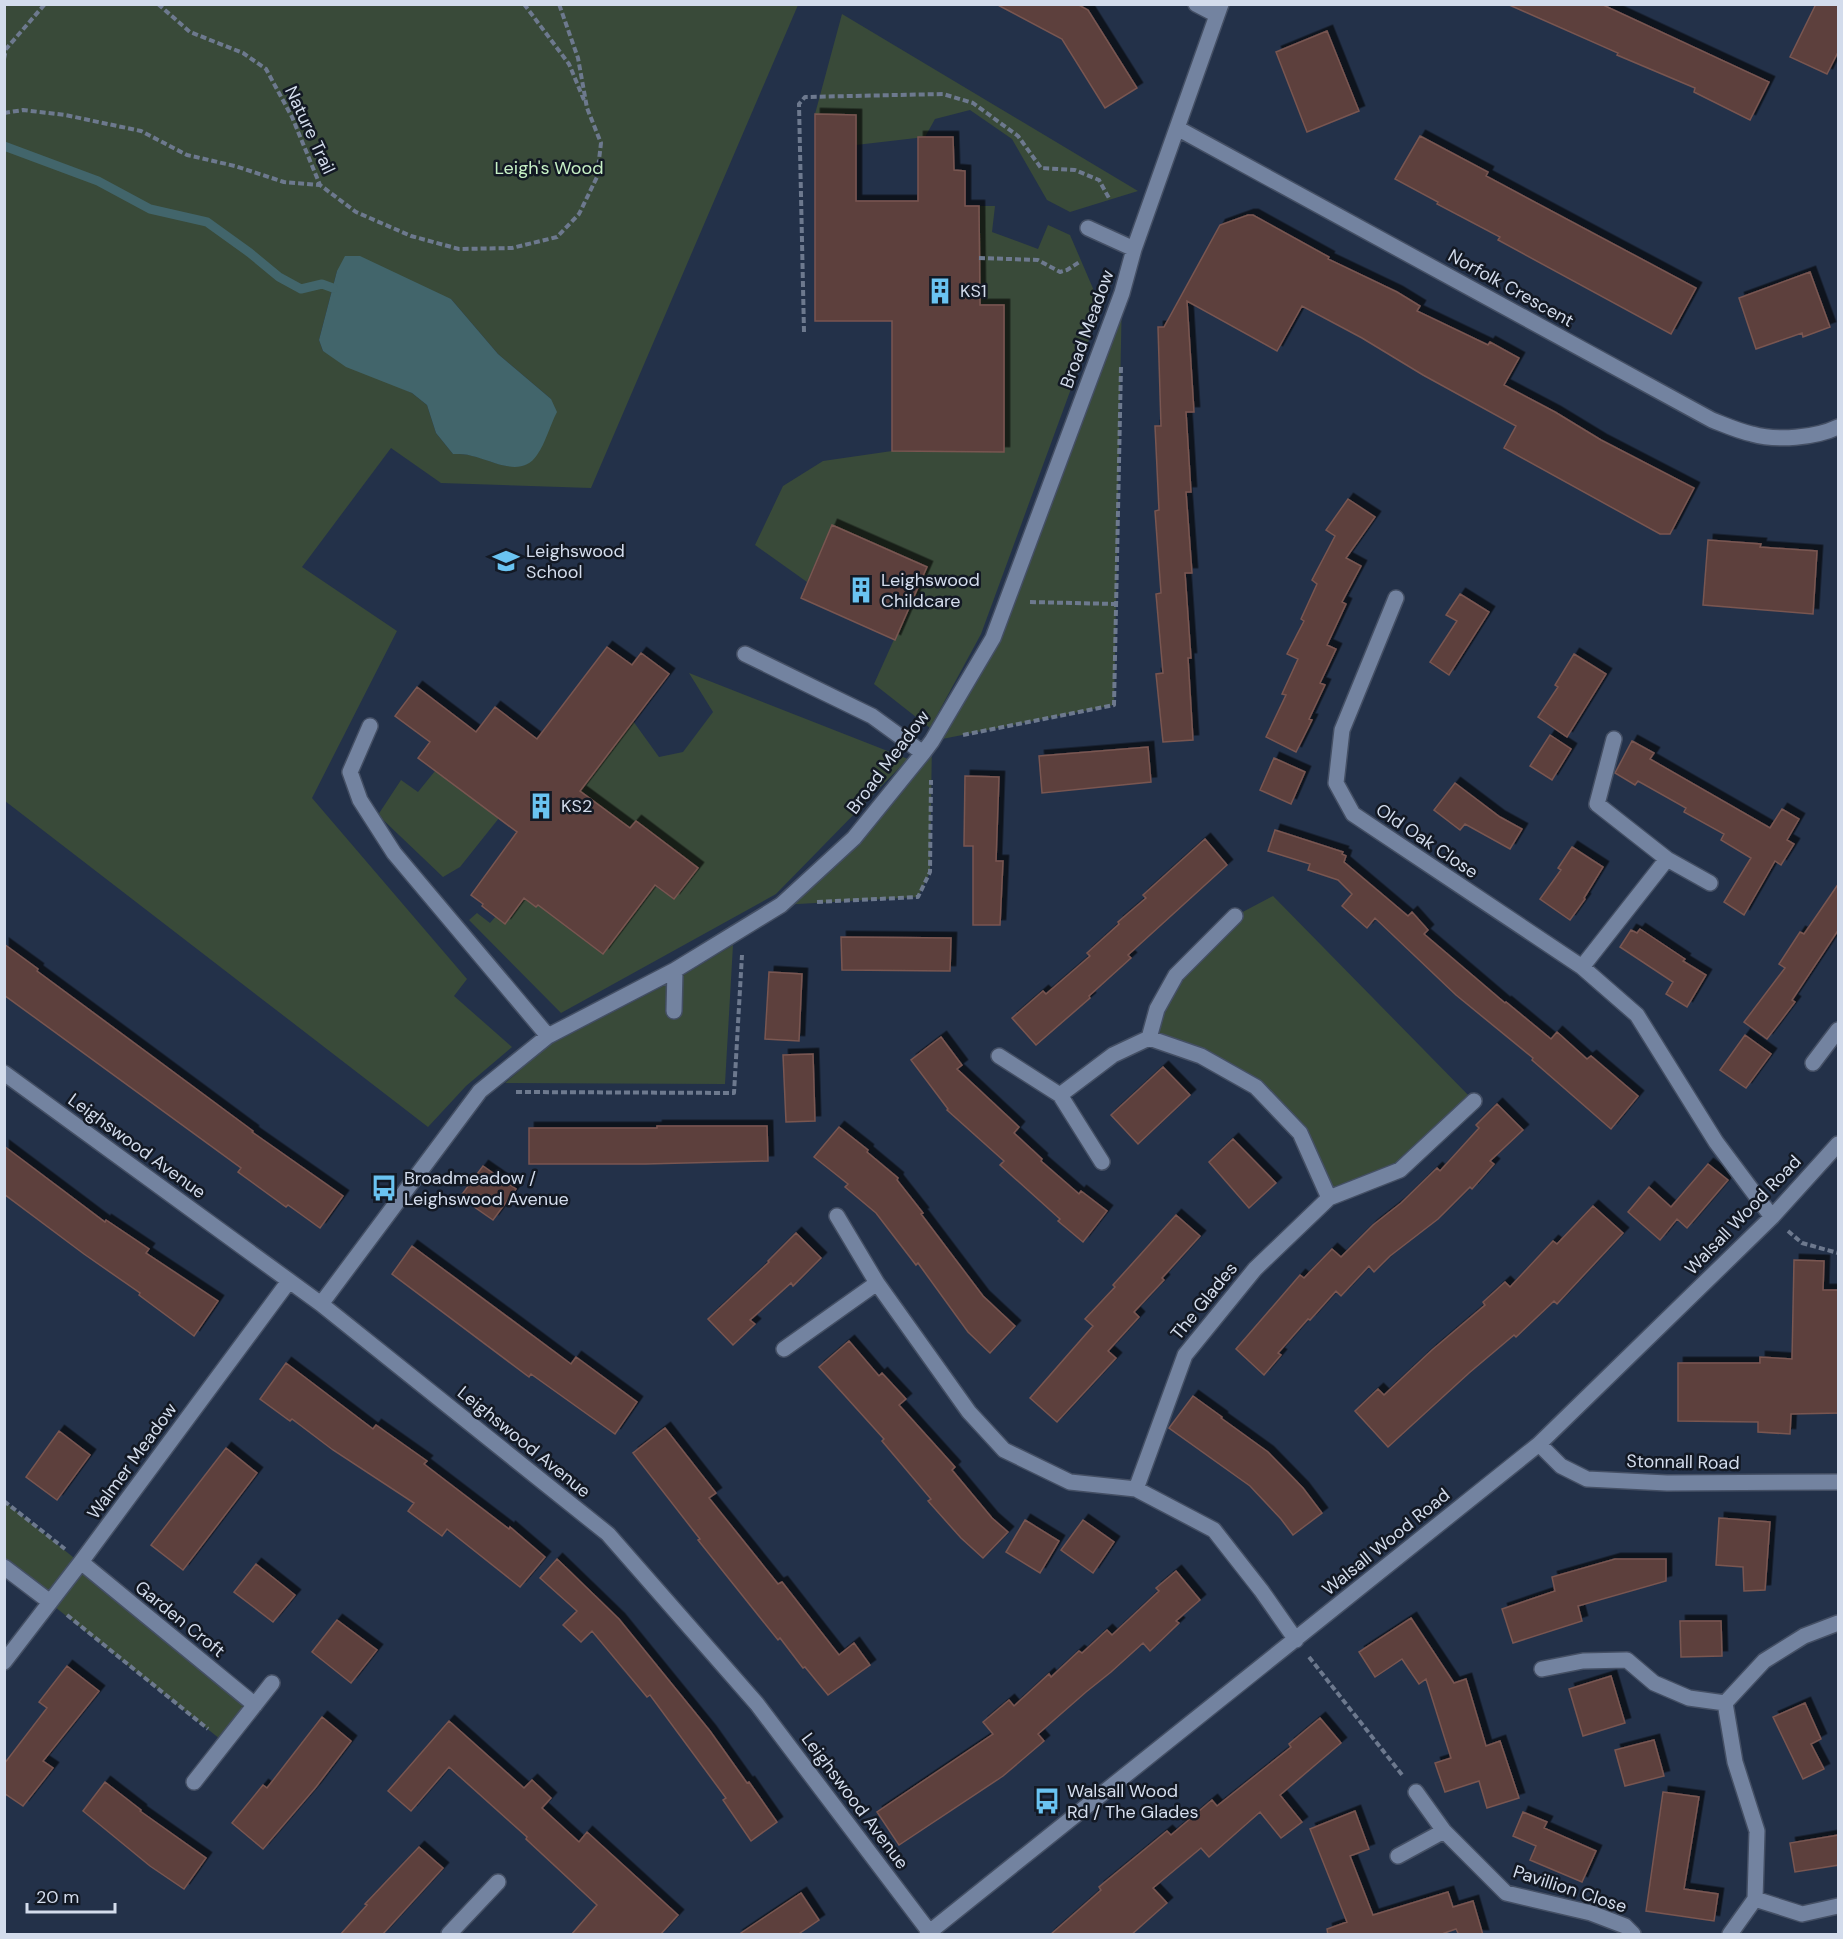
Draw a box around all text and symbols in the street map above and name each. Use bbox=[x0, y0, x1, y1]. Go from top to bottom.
street label: Nature Trail bbox=[279, 82, 341, 178]
park label: Leigh's Wood bbox=[495, 156, 603, 180]
street label: Norfolk Crescent bbox=[1444, 243, 1578, 333]
street label: Broad Meadow bbox=[1054, 266, 1120, 391]
building icon: KS1 bbox=[925, 276, 955, 306]
place label: KS1 bbox=[960, 279, 987, 303]
place label: Leighswood School bbox=[526, 539, 625, 584]
school or university icon: Leighswood School bbox=[491, 546, 521, 576]
place label: Leighswood Childcare bbox=[881, 568, 980, 613]
building icon: Leighswood Childcare bbox=[846, 575, 876, 605]
street label: Broad Meadow bbox=[841, 705, 935, 819]
building icon: KS2 bbox=[526, 791, 556, 821]
place label: KS2 bbox=[561, 794, 592, 818]
street label: Old Oak Close bbox=[1371, 798, 1483, 884]
street label: Leighswood Avenue bbox=[63, 1088, 211, 1204]
street label: Walsall Wood Road bbox=[1680, 1150, 1806, 1280]
place label: Broadmeadow / Leighswood Avenue bbox=[404, 1166, 569, 1211]
bus stop icon: Broadmeadow / Leighswood Avenue bbox=[369, 1173, 399, 1203]
street label: The Glades bbox=[1165, 1257, 1243, 1345]
street label: Leighswood Avenue bbox=[452, 1381, 596, 1503]
street label: Walmer Meadow bbox=[82, 1398, 183, 1524]
street label: Stonnall Road bbox=[1626, 1449, 1740, 1475]
street label: Walsall Wood Road bbox=[1317, 1483, 1455, 1601]
street label: Garden Croft bbox=[130, 1575, 230, 1663]
street label: Leighswood Avenue bbox=[796, 1728, 914, 1874]
place label: Walsall Wood Rd / The Glades bbox=[1067, 1779, 1199, 1824]
bus stop icon: Walsall Wood Rd / The Glades bbox=[1032, 1786, 1062, 1816]
street label: Pavillion Close bbox=[1510, 1859, 1630, 1919]
scale bar bbox=[27, 1876, 116, 1914]
text: 20 m bbox=[36, 1885, 79, 1909]

